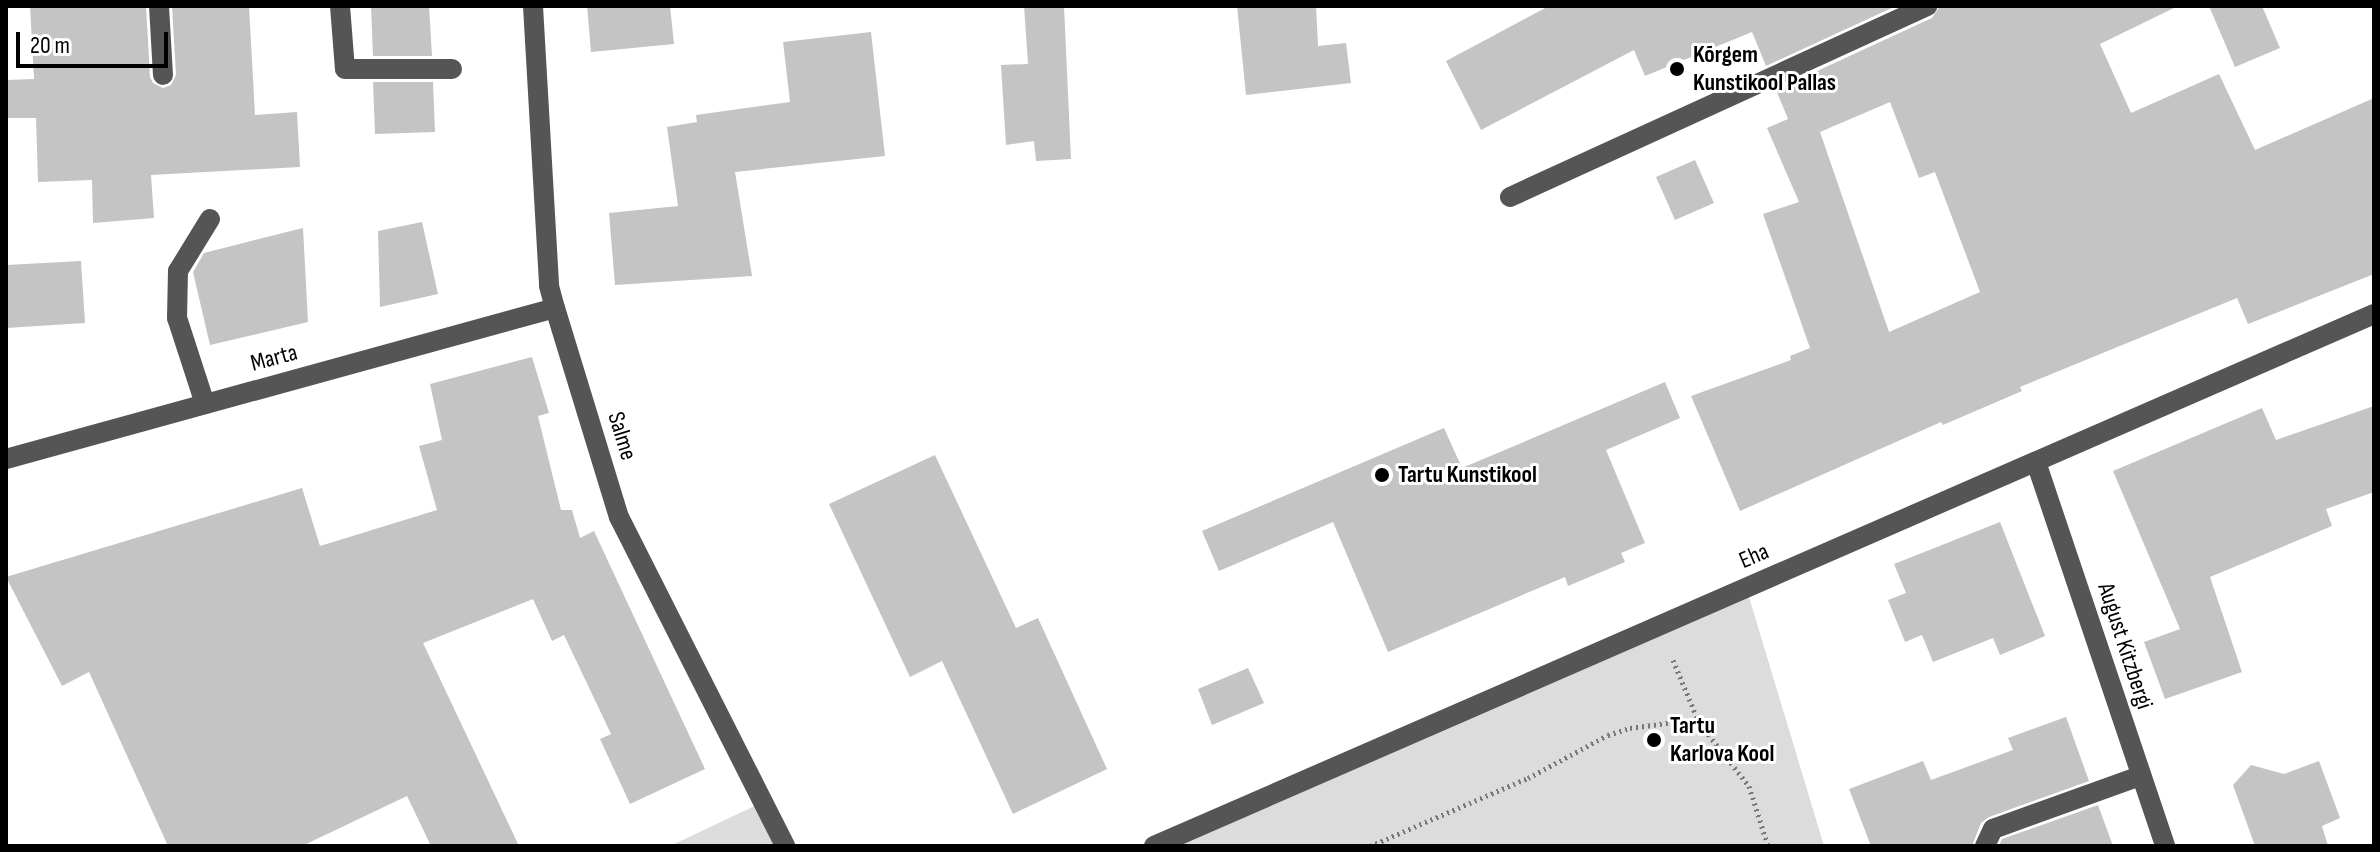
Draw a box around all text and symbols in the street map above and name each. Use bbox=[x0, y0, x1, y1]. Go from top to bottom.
scale bar bbox=[20, 16, 172, 66]
text: 20 m bbox=[30, 31, 70, 60]
place label: Kõrgem Kunstikool Pallas bbox=[1693, 41, 1836, 97]
marker: Kõrgem Kunstikool Pallas bbox=[1668, 60, 1686, 78]
street label: Marta bbox=[248, 338, 300, 378]
street label: Salme bbox=[601, 408, 643, 464]
place label: Tartu Kunstikool bbox=[1398, 461, 1537, 489]
marker: Tartu Kunstikool bbox=[1373, 466, 1391, 484]
street label: Eha bbox=[1735, 537, 1773, 575]
street label: August Kitzbergi bbox=[2091, 579, 2159, 713]
place label: Tartu Karlova Kool bbox=[1670, 712, 1774, 768]
marker: Tartu Karlova Kool bbox=[1645, 731, 1663, 749]

